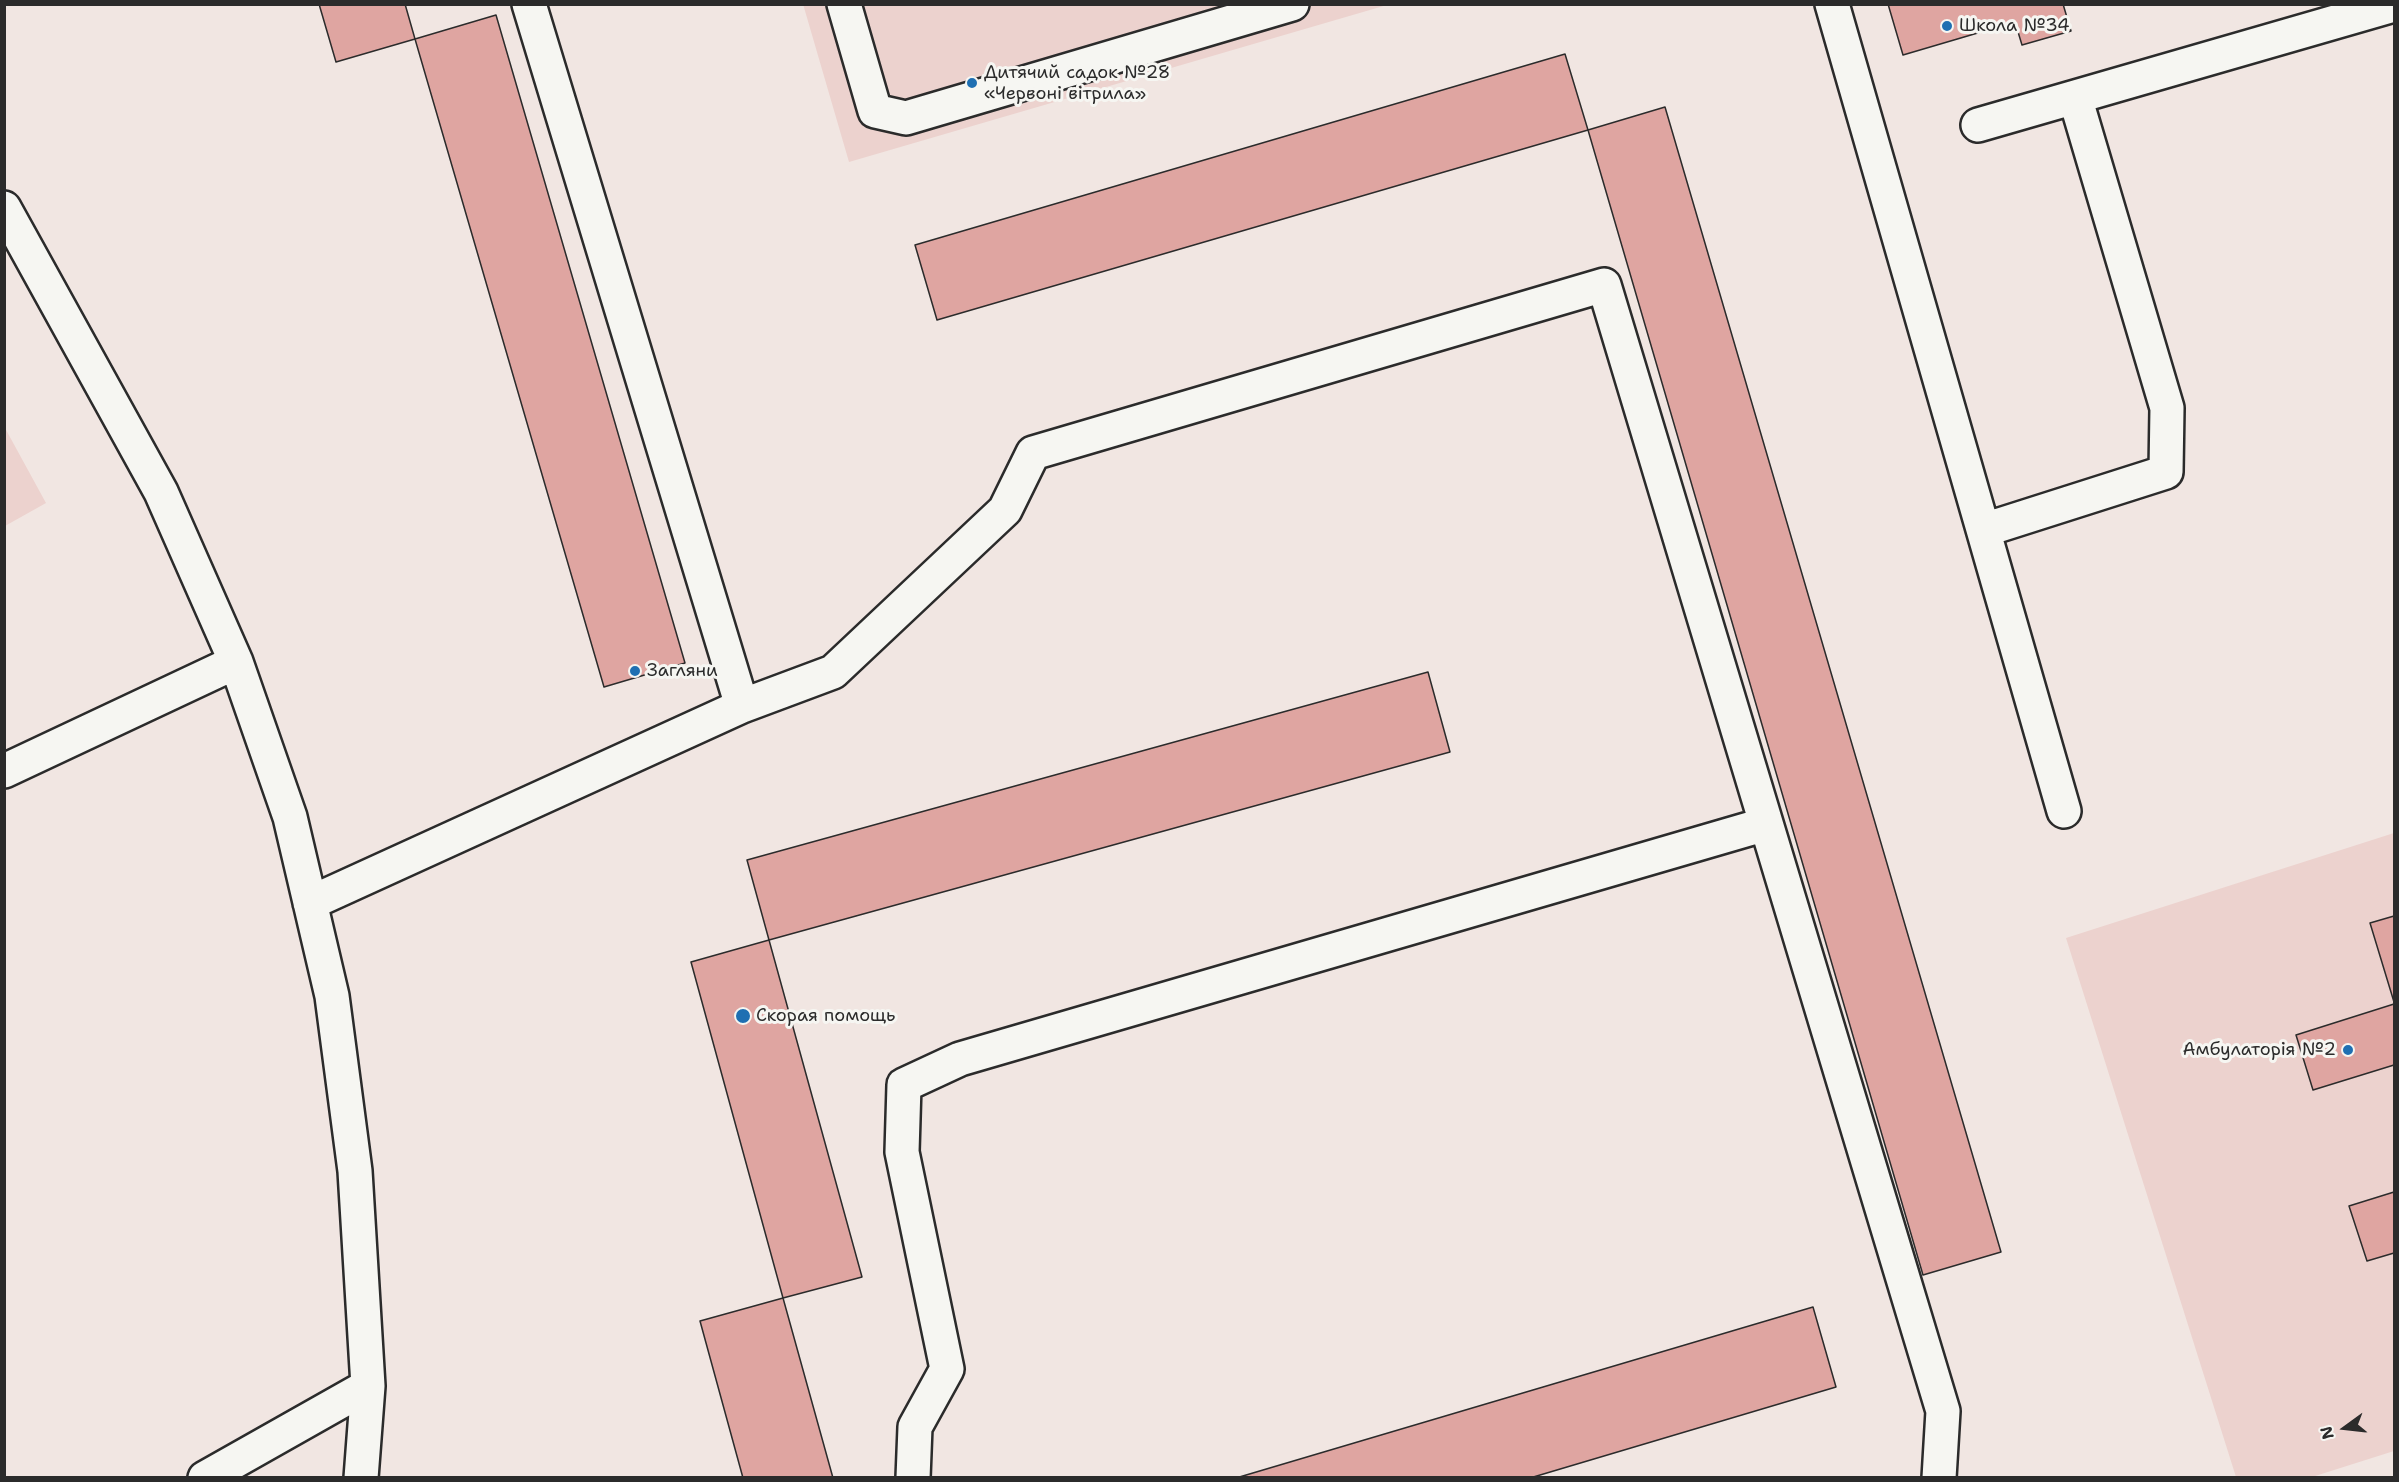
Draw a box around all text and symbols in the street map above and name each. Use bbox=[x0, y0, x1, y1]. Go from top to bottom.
place label: Школа №34 bbox=[1959, 15, 2070, 37]
marker: Школа №34 bbox=[1940, 19, 1954, 33]
place label: Дитячий садок №28 «Червоні вітрила» bbox=[984, 62, 1170, 104]
marker: Дитячий садок №28 «Червоні вітрила» bbox=[965, 76, 979, 90]
place label: Загляни bbox=[647, 660, 718, 682]
marker: Загляни bbox=[628, 664, 642, 678]
place label: Скорая помощь bbox=[756, 1005, 895, 1027]
marker: Скорая помощь bbox=[734, 1007, 752, 1025]
place label: Амбулаторія №2 bbox=[2182, 1039, 2336, 1061]
marker: Амбулаторія №2 bbox=[2341, 1043, 2355, 1057]
north arrow bbox=[2315, 1398, 2375, 1458]
text: N bbox=[2315, 1424, 2339, 1442]

